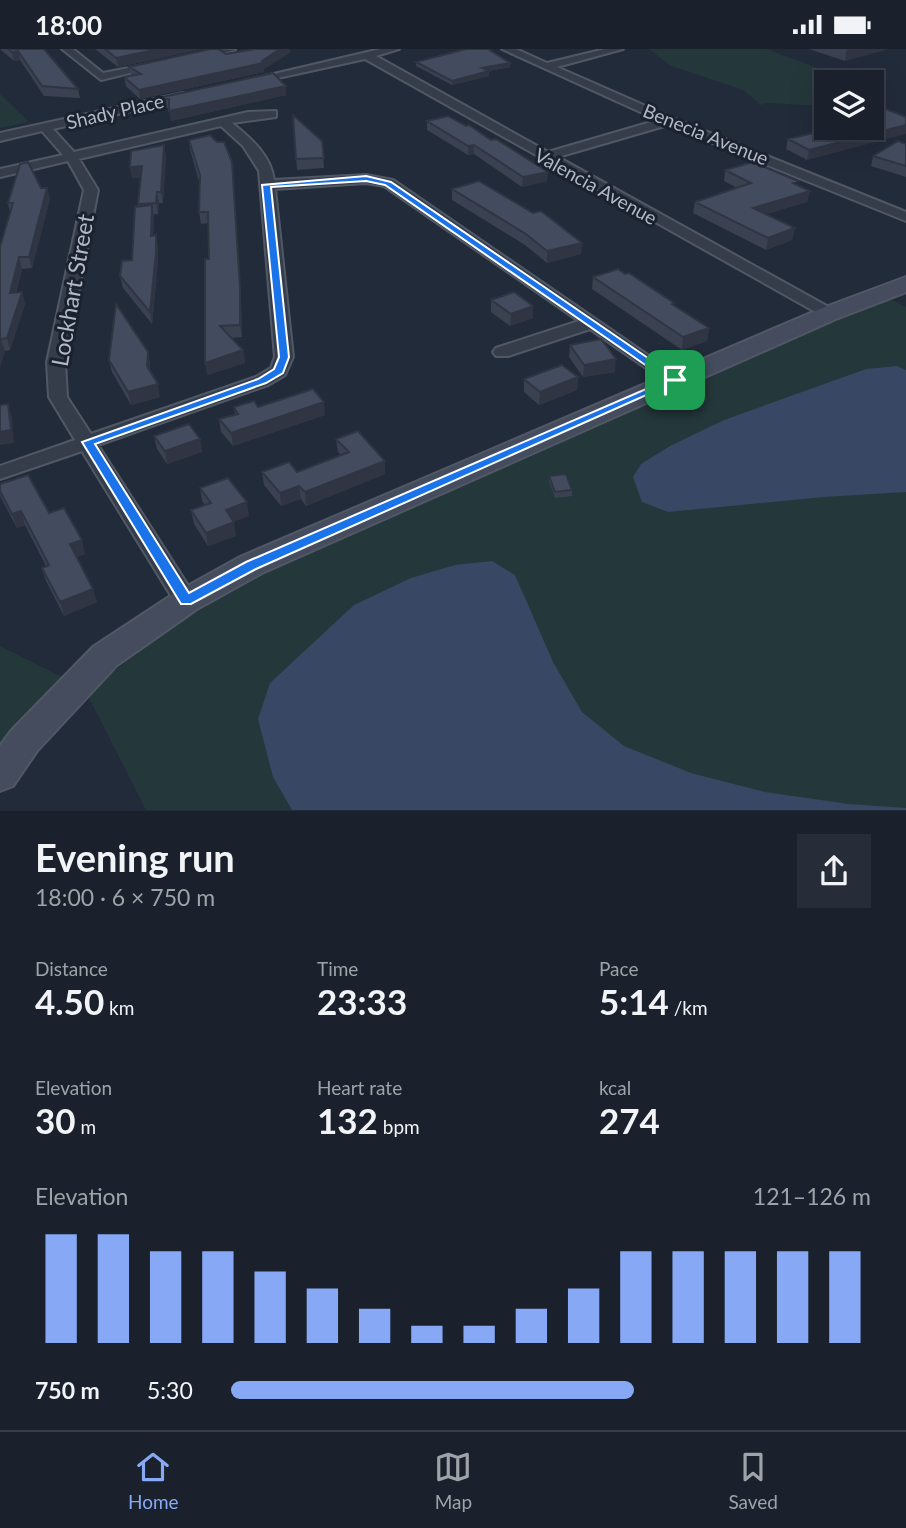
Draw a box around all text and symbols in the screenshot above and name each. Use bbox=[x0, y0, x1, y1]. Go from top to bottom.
text: 18:00 bbox=[35, 9, 102, 41]
map controls bbox=[814, 70, 884, 140]
button: layers bbox=[814, 70, 884, 140]
street label: Shady Place bbox=[64, 89, 166, 133]
street label: Benecia Avenue bbox=[640, 98, 772, 170]
street label: Valencia Avenue bbox=[531, 143, 661, 229]
street label: Lockhart Street bbox=[45, 211, 99, 368]
pin bbox=[645, 350, 705, 410]
icon: arrive bbox=[656, 361, 694, 399]
text: Evening run bbox=[35, 834, 235, 880]
button: share bbox=[797, 834, 871, 908]
text: 18:00 · 6 × 750 m bbox=[35, 883, 215, 911]
text: Distance bbox=[35, 957, 108, 980]
text: Time bbox=[317, 957, 358, 980]
text: Pace bbox=[599, 957, 638, 980]
text: 4.50 bbox=[35, 980, 104, 1022]
text: 23:33 bbox=[317, 980, 407, 1022]
text: 5:14 bbox=[599, 980, 669, 1022]
text: km bbox=[104, 996, 134, 1019]
text: /km bbox=[669, 996, 708, 1019]
text: Elevation bbox=[35, 1076, 112, 1099]
text: Heart rate bbox=[317, 1076, 402, 1099]
text: kcal bbox=[599, 1076, 631, 1099]
text: 30 bbox=[35, 1099, 76, 1141]
text: 132 bbox=[317, 1099, 378, 1141]
text: 274 bbox=[599, 1099, 660, 1141]
text: m bbox=[76, 1115, 96, 1138]
text: bpm bbox=[378, 1115, 420, 1138]
text: Elevation bbox=[35, 1182, 128, 1210]
text: 121–126 m bbox=[753, 1182, 871, 1210]
text: 750 m bbox=[35, 1376, 100, 1404]
text: 5:30 bbox=[147, 1376, 193, 1404]
tab: Home bbox=[128, 1448, 179, 1513]
tab: Map bbox=[434, 1448, 472, 1513]
tab: Saved bbox=[728, 1448, 778, 1513]

